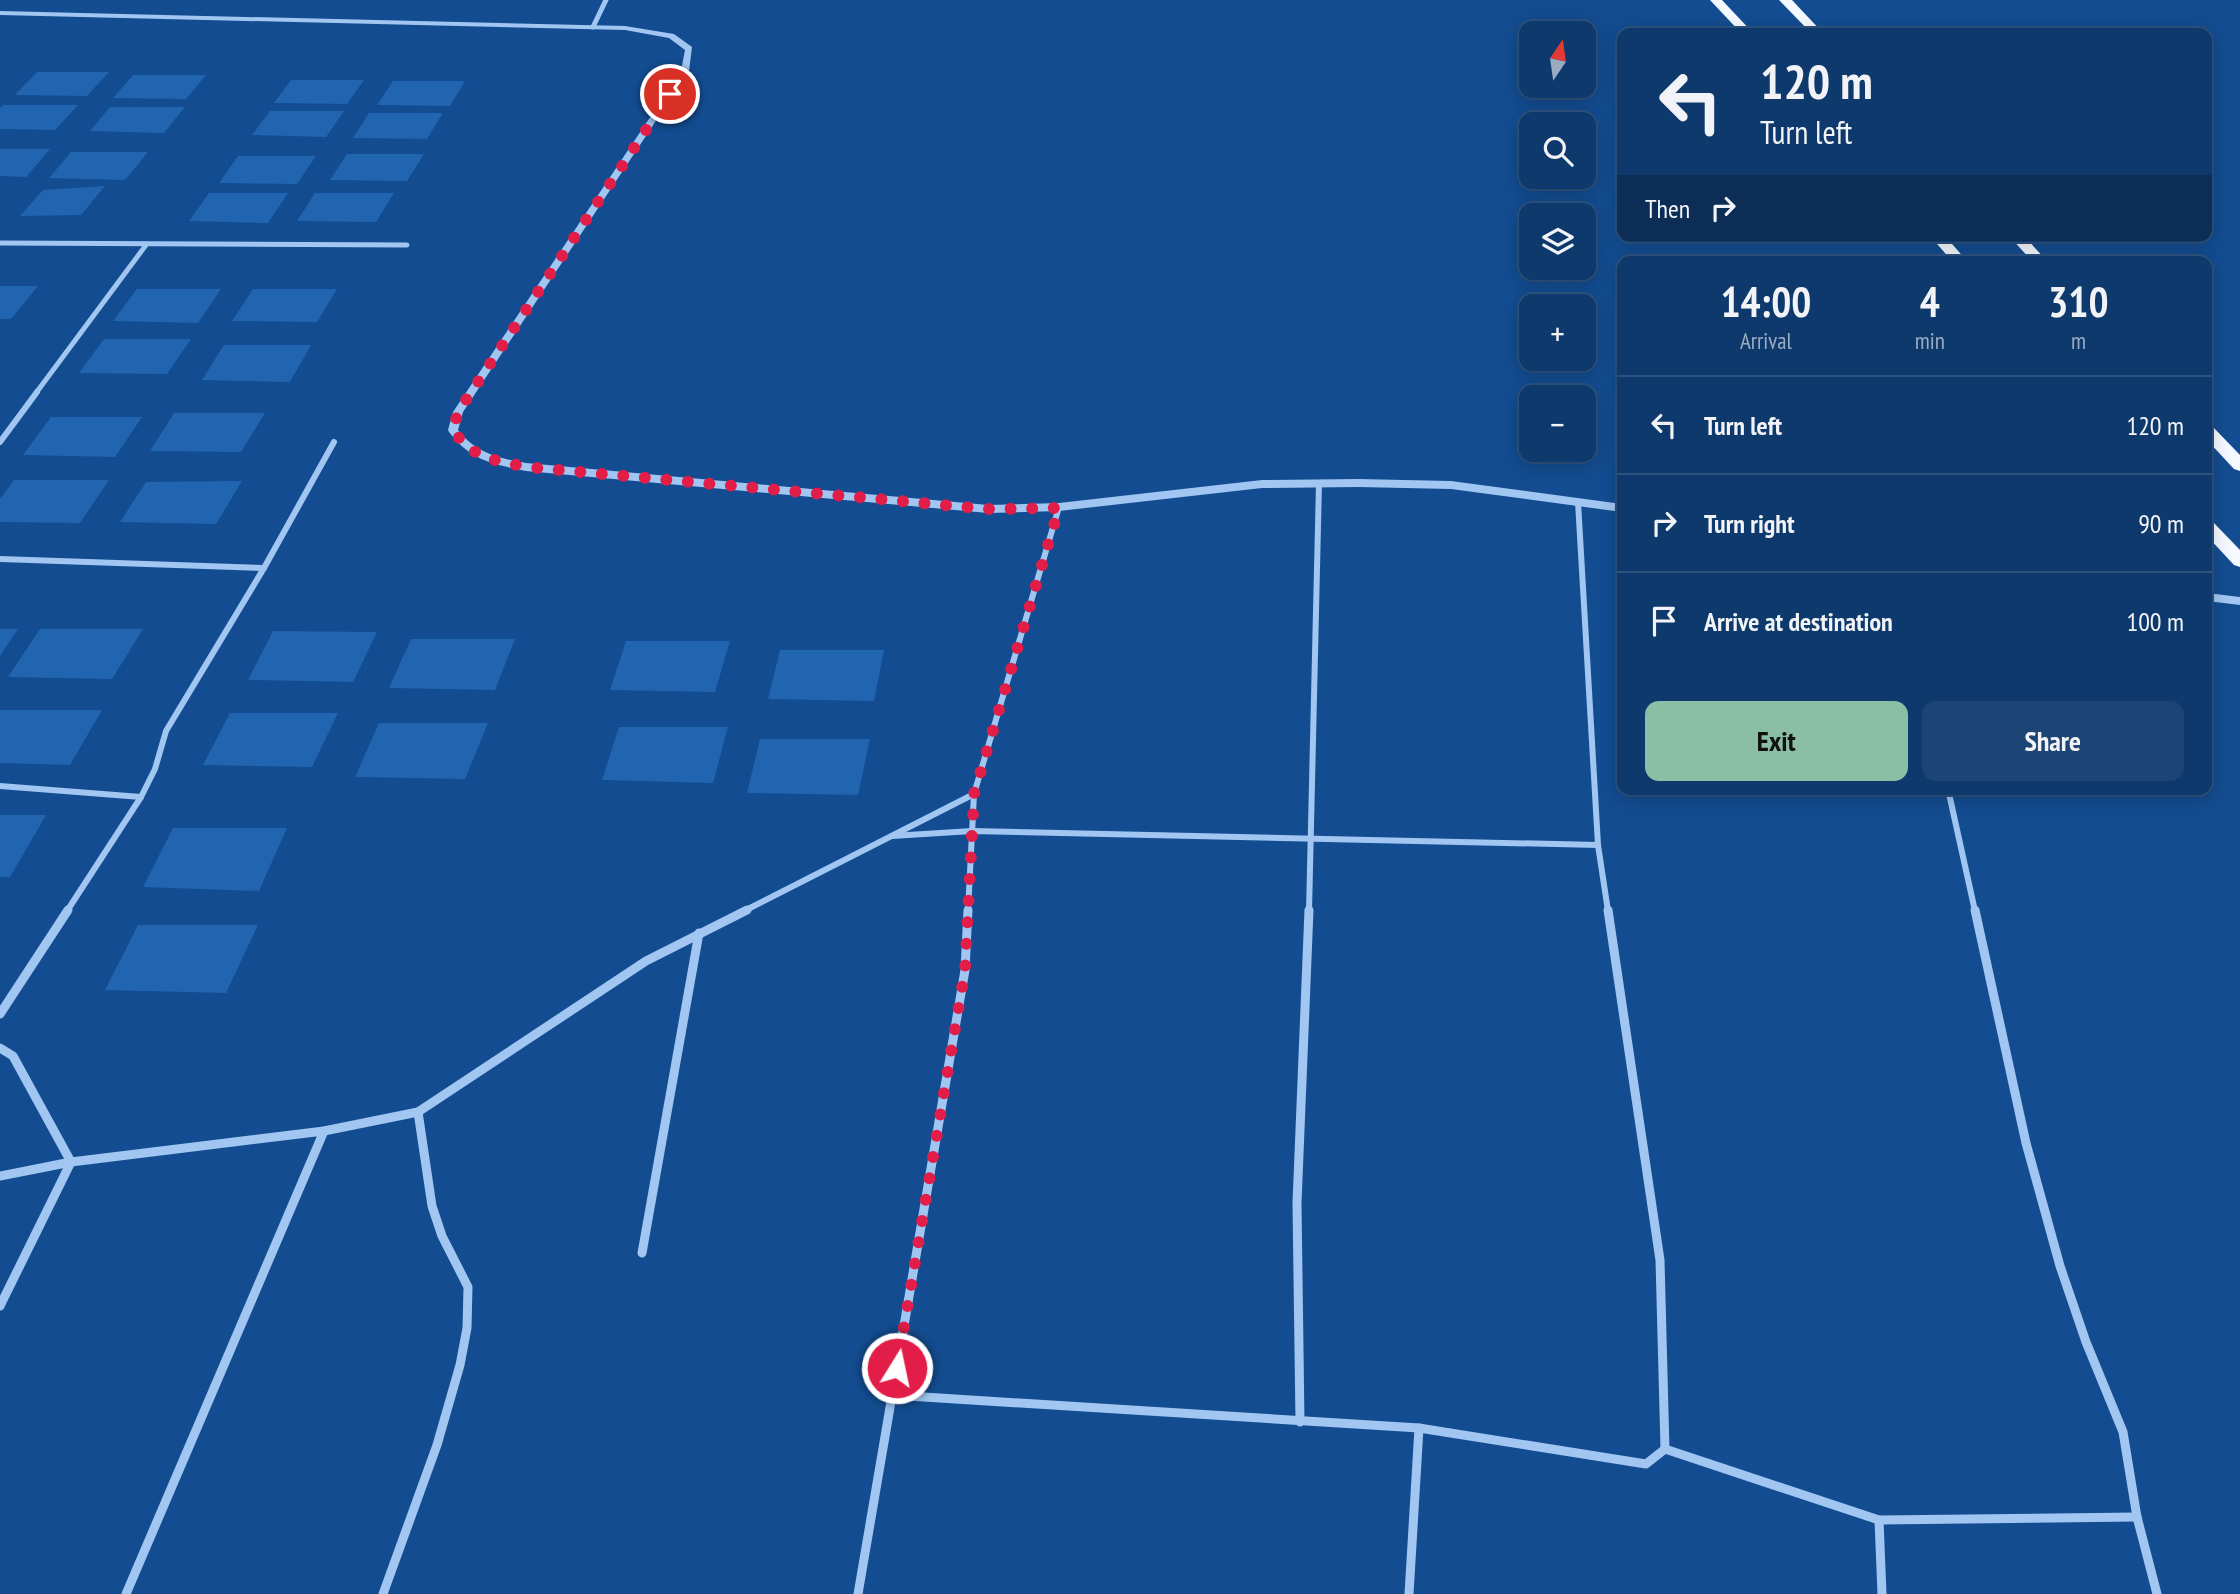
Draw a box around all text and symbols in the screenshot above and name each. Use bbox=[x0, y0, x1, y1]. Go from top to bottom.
north arrow bbox=[1519, 21, 1596, 98]
map controls bbox=[1519, 21, 1596, 462]
text: 120 m bbox=[1760, 49, 1873, 113]
icon: left bbox=[1645, 56, 1736, 147]
pin bbox=[640, 64, 700, 124]
icon: arrive bbox=[651, 75, 689, 113]
text: Turn left bbox=[1760, 111, 1852, 153]
button: search bbox=[1519, 112, 1596, 189]
icon: right bbox=[1704, 189, 1742, 227]
text: Then bbox=[1645, 192, 1690, 225]
button: layers bbox=[1519, 203, 1596, 280]
text: 14:00 bbox=[1720, 274, 1811, 329]
text: 4 bbox=[1920, 274, 1940, 329]
text: 310 bbox=[2048, 274, 2109, 329]
button: + bbox=[1519, 294, 1596, 371]
text: Arrival bbox=[1740, 326, 1792, 355]
text: min bbox=[1915, 326, 1945, 355]
text: m bbox=[2071, 326, 2086, 355]
button: − bbox=[1519, 385, 1596, 462]
icon: left bbox=[1645, 406, 1683, 444]
text: Turn left bbox=[1704, 409, 1782, 442]
text: 120 m bbox=[2126, 409, 2184, 442]
icon: right bbox=[1645, 504, 1683, 542]
text: Turn right bbox=[1704, 507, 1795, 540]
text: 90 m bbox=[2138, 507, 2184, 540]
icon: arrive bbox=[1645, 602, 1683, 640]
text: Arrive at destination bbox=[1704, 605, 1893, 638]
text: 100 m bbox=[2126, 605, 2184, 638]
button: Exit bbox=[1645, 701, 1908, 781]
button: Share bbox=[1922, 701, 2184, 781]
position arrow bbox=[860, 1331, 934, 1405]

